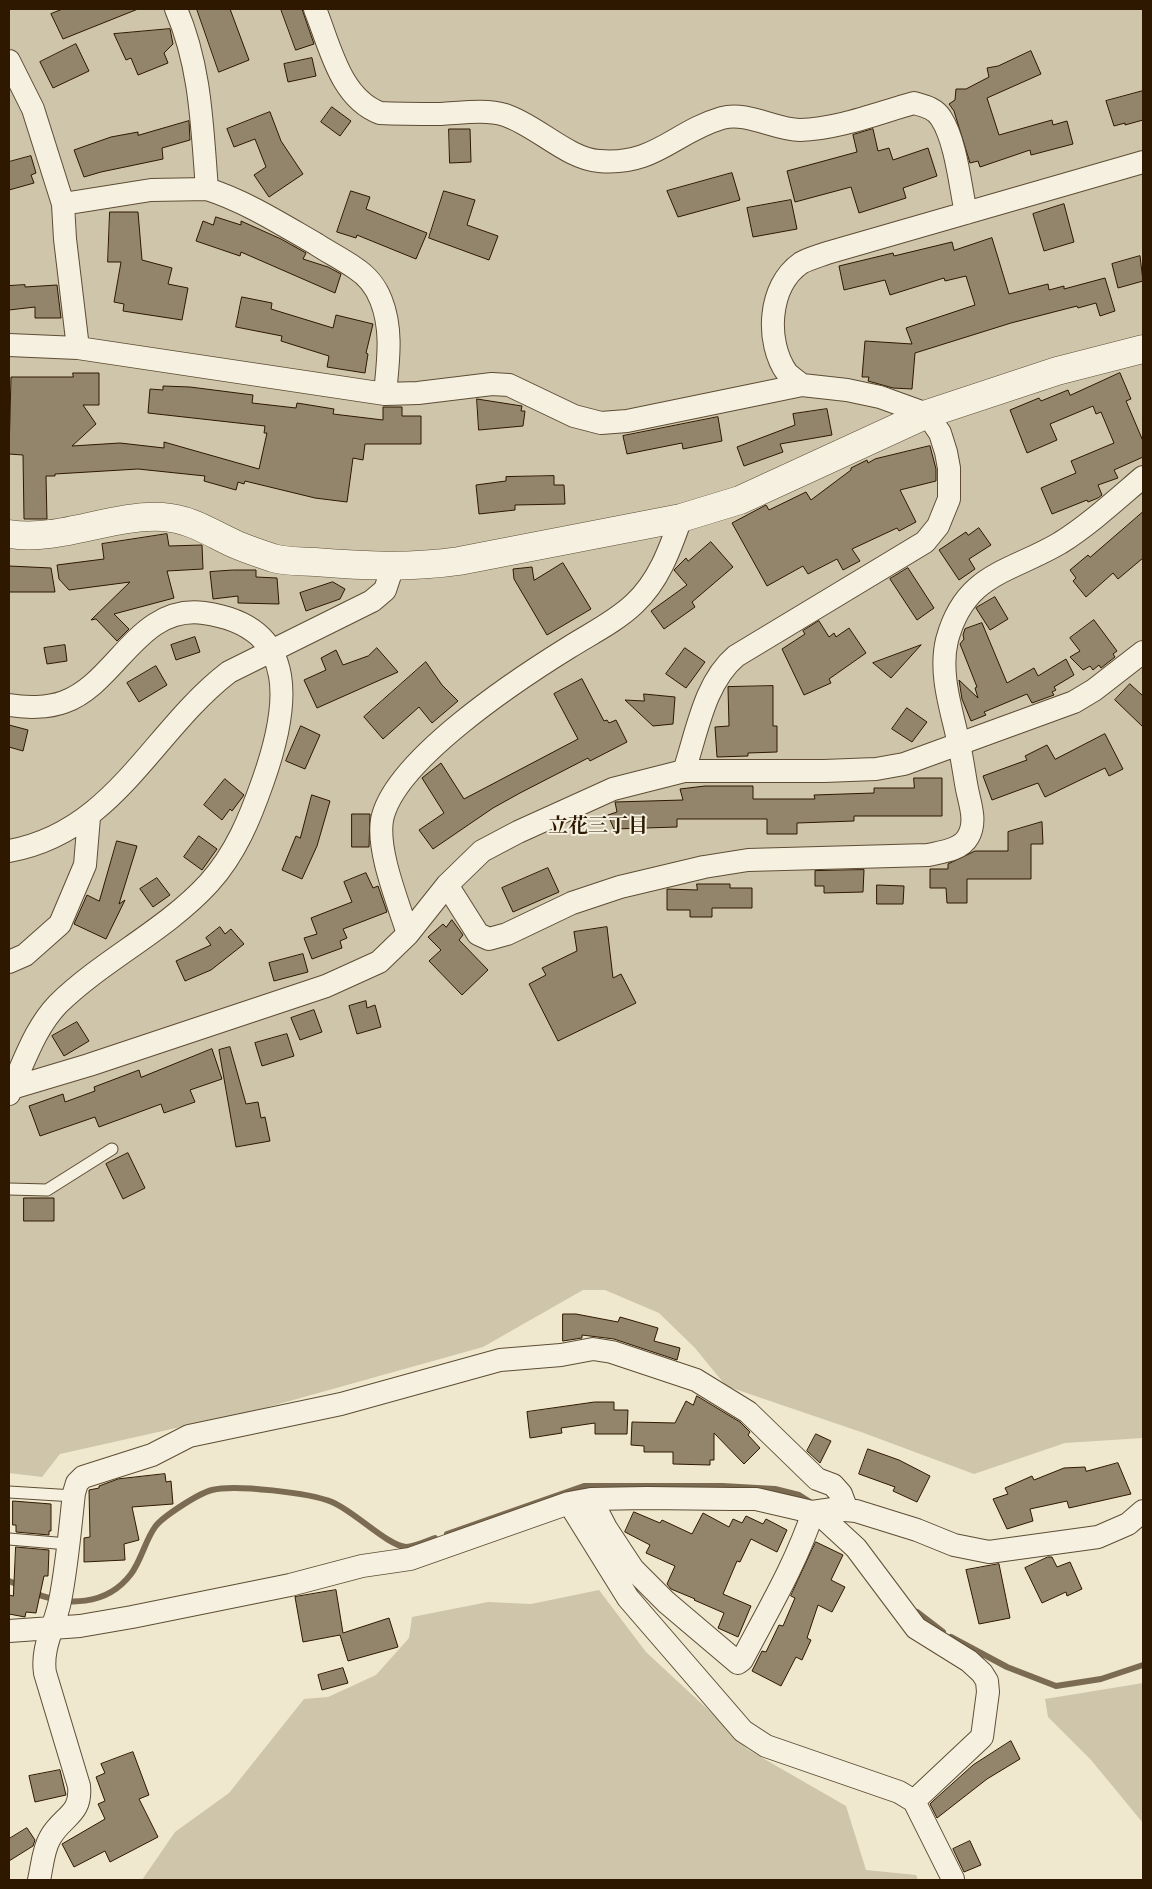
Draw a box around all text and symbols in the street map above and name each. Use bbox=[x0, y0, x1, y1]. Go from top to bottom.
district label: 立花三丁目 bbox=[548, 815, 648, 839]

